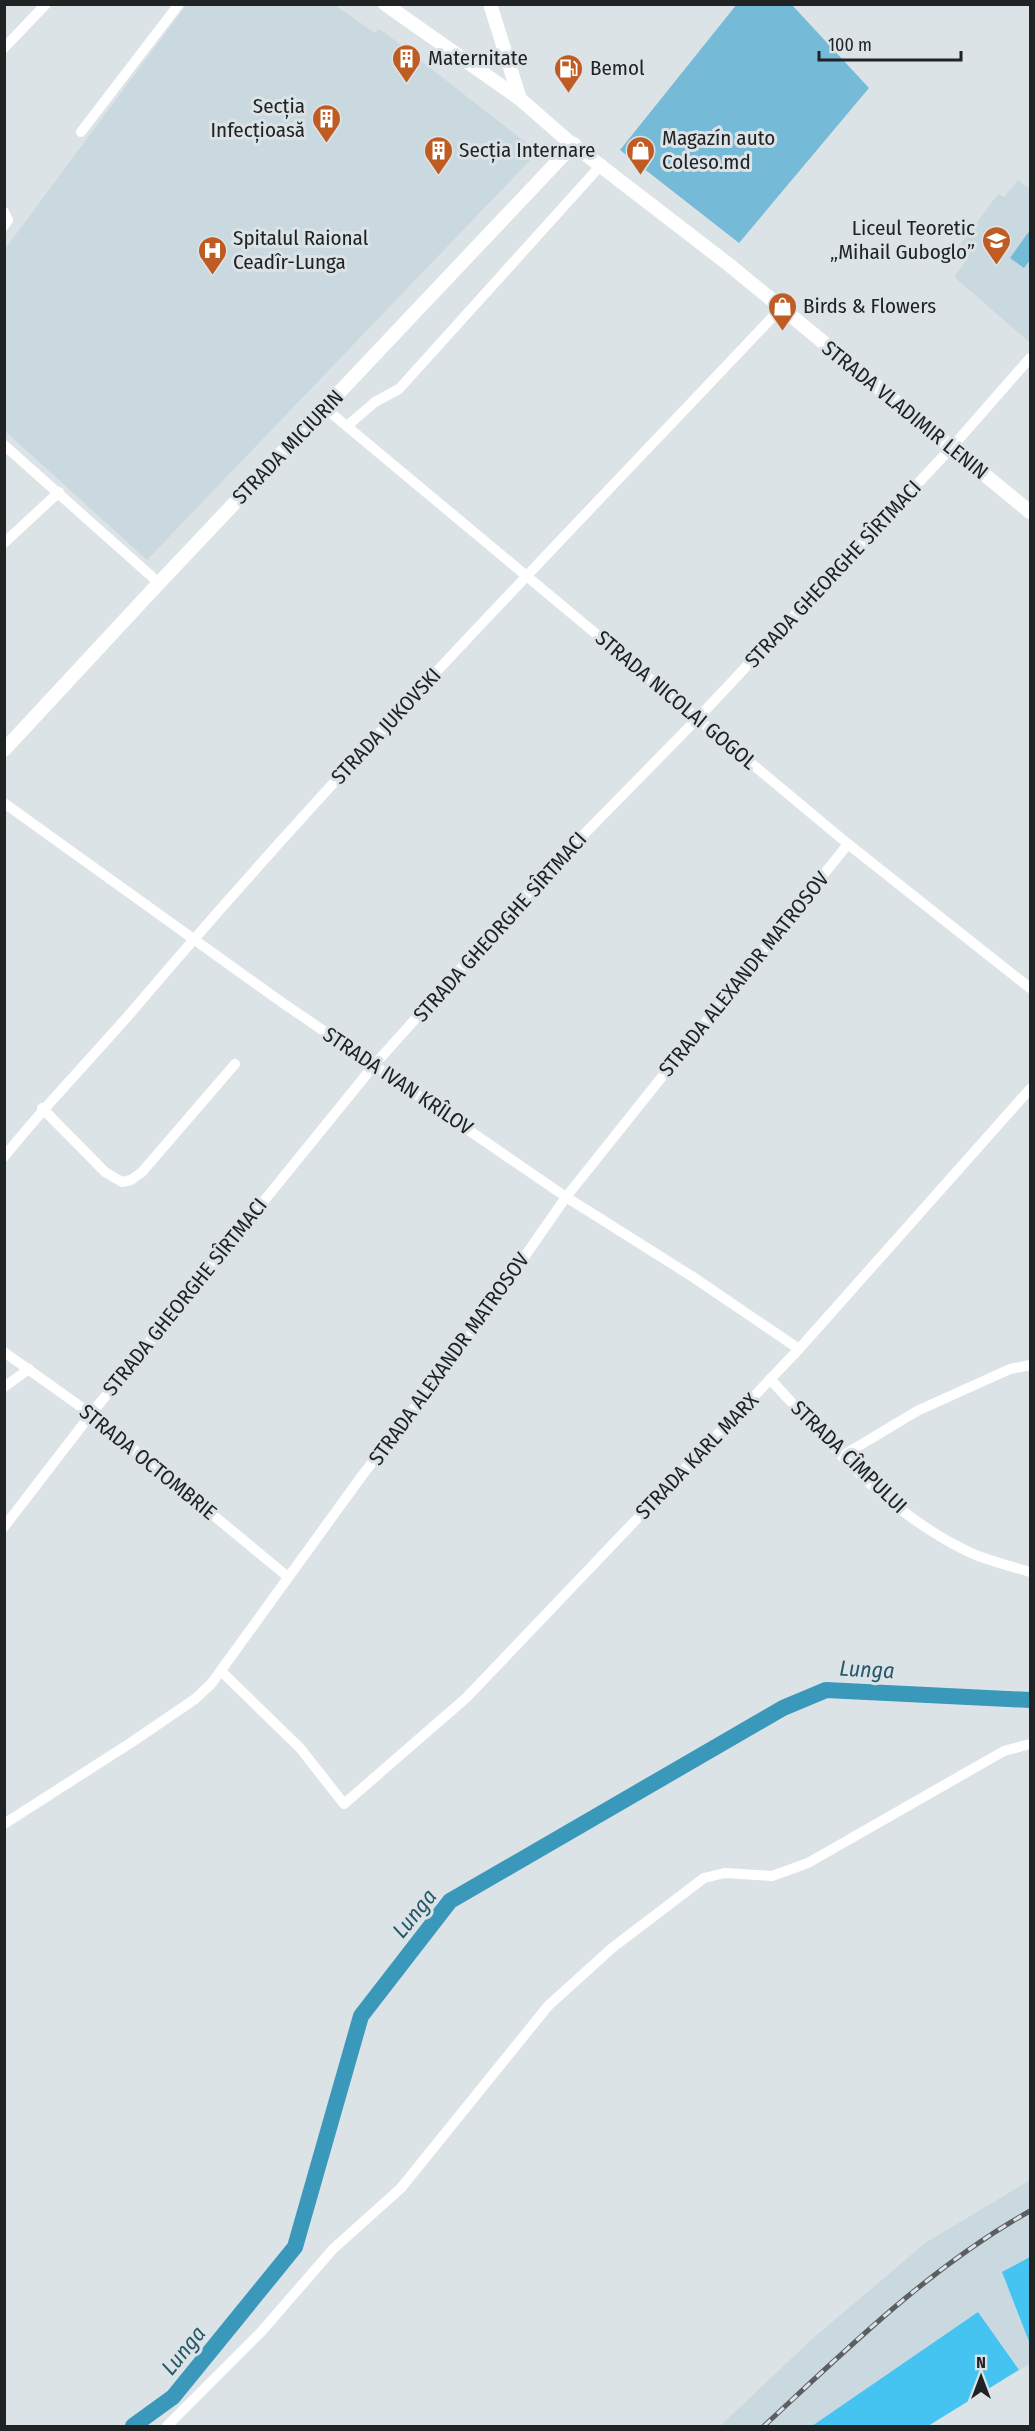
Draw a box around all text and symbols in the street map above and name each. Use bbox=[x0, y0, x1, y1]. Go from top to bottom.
scale bar bbox=[819, 24, 962, 62]
text: 100 m bbox=[828, 34, 872, 56]
building icon: Maternitate bbox=[391, 42, 423, 84]
place label: Maternitate bbox=[428, 45, 528, 71]
fuel station icon: Bemol bbox=[553, 52, 585, 94]
place label: Bemol bbox=[590, 55, 645, 81]
place label: Secția Infecțioasă bbox=[211, 93, 305, 143]
building icon: Secția Infecțioasă bbox=[310, 102, 342, 144]
place label: Magazín auto Coleso.md bbox=[662, 125, 775, 175]
building icon: Secția Internare bbox=[422, 134, 454, 176]
shop icon: Magazín auto Coleso.md bbox=[625, 134, 657, 176]
place label: Secția Internare bbox=[459, 137, 595, 163]
place label: Liceul Teoretic „Mihail Guboglo” bbox=[830, 215, 975, 265]
school or university icon: Liceul Teoretic „Mihail Guboglo” bbox=[980, 224, 1012, 266]
place label: Spitalul Raional Ceadîr-Lunga bbox=[233, 225, 369, 275]
hospital icon: Spitalul Raional Ceadîr-Lunga bbox=[196, 234, 228, 276]
shop icon: Birds & Flowers bbox=[766, 290, 798, 332]
place label: Birds & Flowers bbox=[803, 293, 936, 319]
street label: STRADA VLADIMIR LENIN bbox=[817, 335, 993, 485]
street label: STRADA MICIURIN bbox=[227, 384, 349, 510]
street label: STRADA GHEORGHE SÎRTMACI bbox=[739, 475, 927, 673]
street label: STRADA NICOLAI GOGOL bbox=[590, 625, 762, 775]
street label: STRADA JUKOVSKI bbox=[326, 662, 446, 790]
street label: STRADA GHEORGHE SÎRTMACI bbox=[408, 827, 592, 1027]
street label: STRADA ALEXANDR MATROSOV bbox=[653, 866, 835, 1082]
street label: STRADA IVAN KRÎLOV bbox=[318, 1021, 478, 1141]
street label: STRADA GHEORGHE SÎRTMACI bbox=[97, 1193, 273, 1401]
street label: STRADA ALEXANDR MATROSOV bbox=[363, 1247, 535, 1470]
street label: STRADA KARL MARX bbox=[630, 1387, 764, 1525]
street label: STRADA CÎMPULUI bbox=[786, 1395, 912, 1519]
street label: STRADA OCTOMBRIE bbox=[74, 1399, 222, 1525]
water label: Lunga bbox=[839, 1655, 895, 1684]
water label: Lunga bbox=[387, 1883, 442, 1943]
water label: Lunga bbox=[156, 2320, 211, 2380]
north arrow bbox=[951, 2347, 1011, 2407]
text: N bbox=[976, 2353, 986, 2372]

